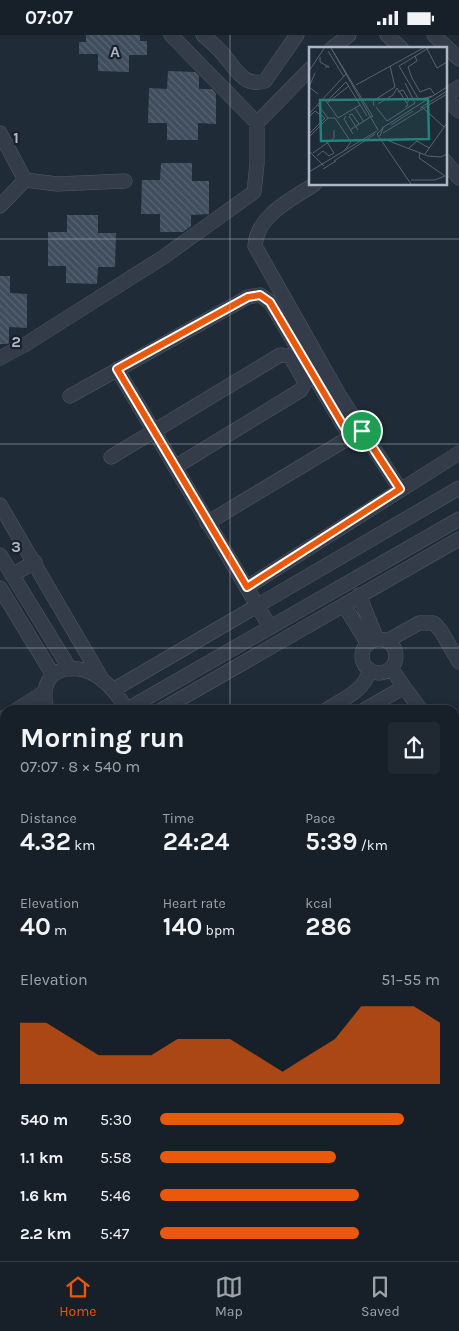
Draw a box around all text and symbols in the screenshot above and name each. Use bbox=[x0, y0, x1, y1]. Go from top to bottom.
text: 07:07 bbox=[25, 7, 73, 29]
text: A bbox=[110, 42, 120, 61]
inset map bbox=[309, 47, 446, 185]
text: 1 bbox=[13, 128, 19, 147]
text: 2 bbox=[11, 332, 21, 351]
pin bbox=[341, 410, 383, 452]
icon: arrive bbox=[348, 417, 376, 445]
text: 3 bbox=[11, 537, 21, 556]
text: Morning run bbox=[20, 721, 185, 754]
button: share bbox=[388, 722, 440, 774]
text: 07:07 · 8 × 540 m bbox=[20, 757, 140, 776]
text: Distance bbox=[20, 810, 77, 827]
text: Time bbox=[163, 810, 194, 827]
text: Pace bbox=[305, 810, 335, 827]
text: 4.32 bbox=[20, 827, 71, 856]
text: 24:24 bbox=[163, 827, 229, 856]
text: 5:39 bbox=[305, 827, 357, 856]
text: km bbox=[71, 837, 95, 854]
text: /km bbox=[357, 837, 388, 854]
text: Elevation bbox=[20, 895, 79, 912]
text: Heart rate bbox=[163, 895, 226, 912]
text: kcal bbox=[305, 895, 332, 912]
text: 40 bbox=[20, 912, 51, 941]
text: 140 bbox=[163, 912, 202, 941]
text: 286 bbox=[305, 912, 352, 941]
text: m bbox=[51, 922, 67, 939]
text: bpm bbox=[202, 922, 235, 939]
text: Elevation bbox=[20, 970, 88, 989]
text: 51–55 m bbox=[381, 970, 440, 989]
text: 540 m bbox=[20, 1110, 68, 1129]
text: 5:30 bbox=[100, 1110, 132, 1129]
text: 1.1 km bbox=[20, 1148, 64, 1167]
text: 5:58 bbox=[100, 1148, 132, 1167]
text: 1.6 km bbox=[20, 1186, 68, 1205]
text: 5:46 bbox=[100, 1186, 131, 1205]
text: 2.2 km bbox=[20, 1224, 72, 1243]
text: 5:47 bbox=[100, 1224, 129, 1243]
tab: Home bbox=[59, 1273, 96, 1320]
tab: Map bbox=[215, 1273, 243, 1320]
tab: Saved bbox=[361, 1273, 400, 1320]

